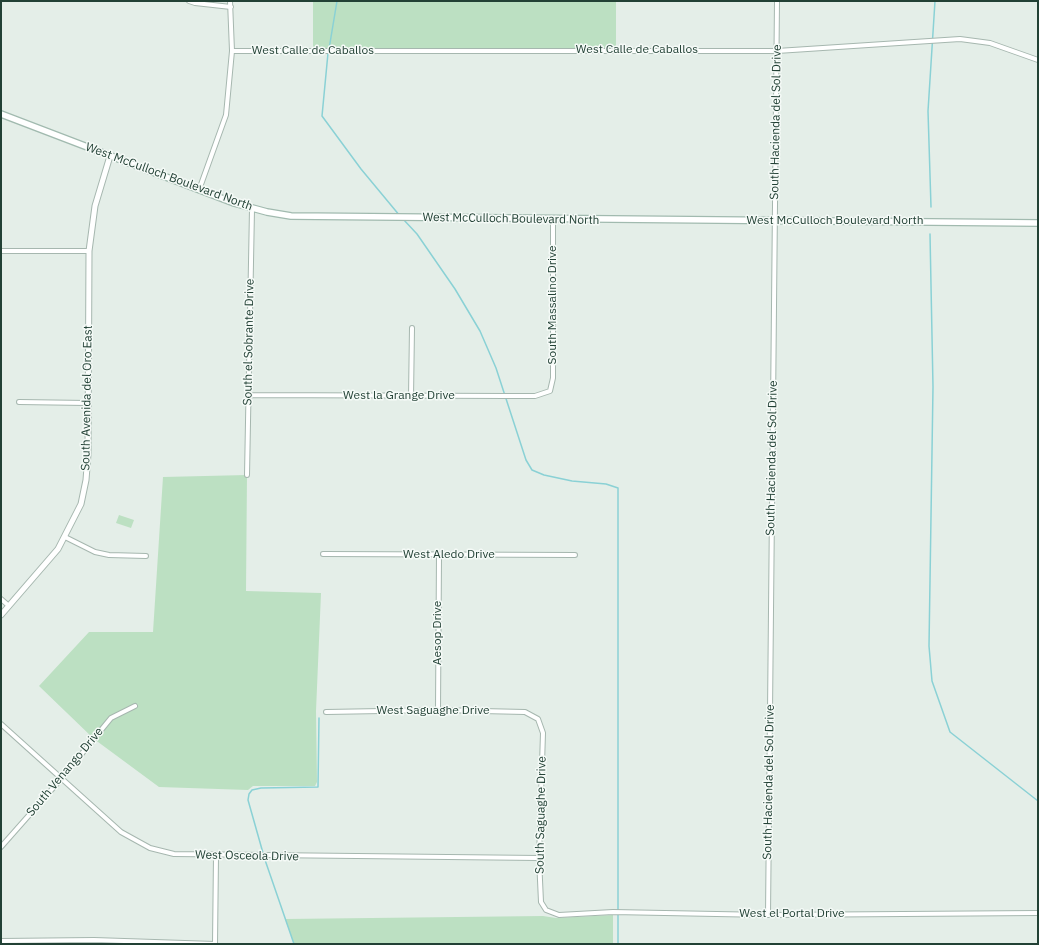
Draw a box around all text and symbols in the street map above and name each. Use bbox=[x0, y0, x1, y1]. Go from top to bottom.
street label: West Calle de Caballos bbox=[576, 43, 698, 57]
street label: West Calle de Caballos bbox=[252, 44, 374, 58]
street label: South Hacienda del Sol Drive bbox=[767, 44, 785, 200]
street label: West McCulloch Boulevard North bbox=[83, 140, 255, 214]
street label: West McCulloch Boulevard North bbox=[422, 210, 600, 228]
street label: West McCulloch Boulevard North bbox=[747, 214, 923, 228]
street label: South Massalino Drive bbox=[546, 245, 560, 365]
street label: South el Sobrante Drive bbox=[241, 279, 257, 405]
street label: South Avenida del Oro East bbox=[79, 325, 95, 471]
street label: South Hacienda del Sol Drive bbox=[763, 380, 781, 536]
street label: West la Grange Drive bbox=[343, 389, 455, 403]
street label: West Aledo Drive bbox=[403, 548, 495, 562]
street label: Aesop Drive bbox=[431, 601, 445, 665]
street label: West Saguaghe Drive bbox=[376, 704, 490, 718]
street label: South Hacienda del Sol Drive bbox=[760, 704, 778, 860]
street label: South Venango Drive bbox=[24, 725, 106, 819]
street label: South Saguaghe Drive bbox=[533, 756, 549, 874]
street label: West Osceola Drive bbox=[195, 848, 299, 864]
street label: West el Portal Drive bbox=[739, 907, 845, 921]

